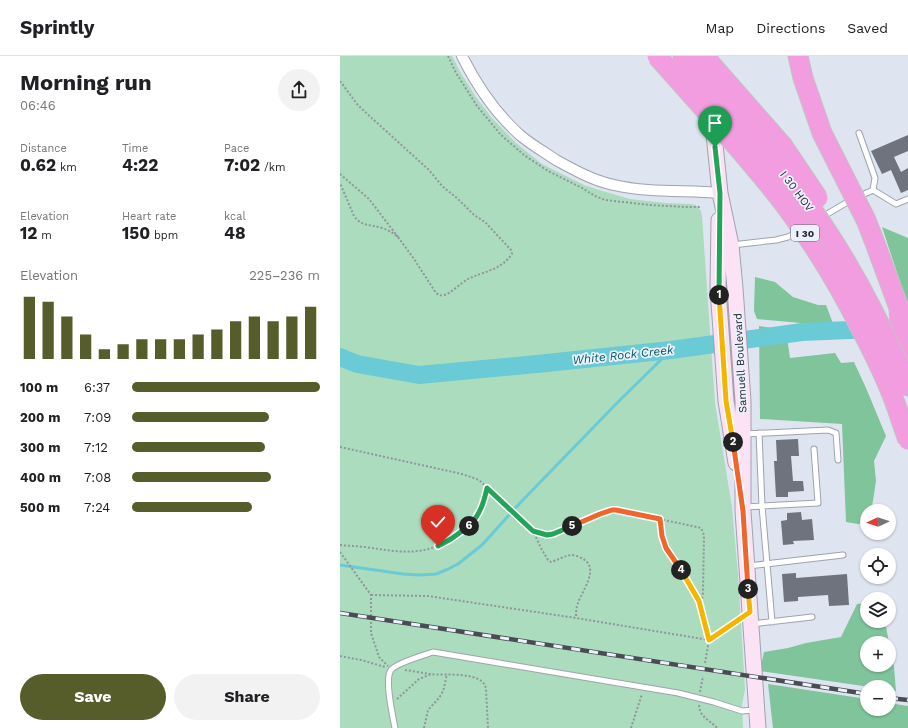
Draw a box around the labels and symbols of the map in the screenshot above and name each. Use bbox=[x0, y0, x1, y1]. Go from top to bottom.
pin bbox=[698, 106, 732, 147]
street label: I 30 HOV bbox=[777, 169, 816, 214]
road number: I 30 bbox=[791, 225, 819, 241]
pin: 1 bbox=[709, 285, 729, 305]
street label: Samuell Boulevard bbox=[731, 313, 750, 413]
water label: White Rock Creek bbox=[572, 343, 675, 367]
pin: 2 bbox=[723, 432, 743, 452]
north arrow bbox=[860, 504, 896, 540]
pin bbox=[421, 505, 455, 546]
pin: 6 bbox=[459, 516, 479, 536]
pin: 5 bbox=[562, 516, 582, 536]
pin: 4 bbox=[671, 560, 691, 580]
pin: 3 bbox=[738, 579, 758, 599]

